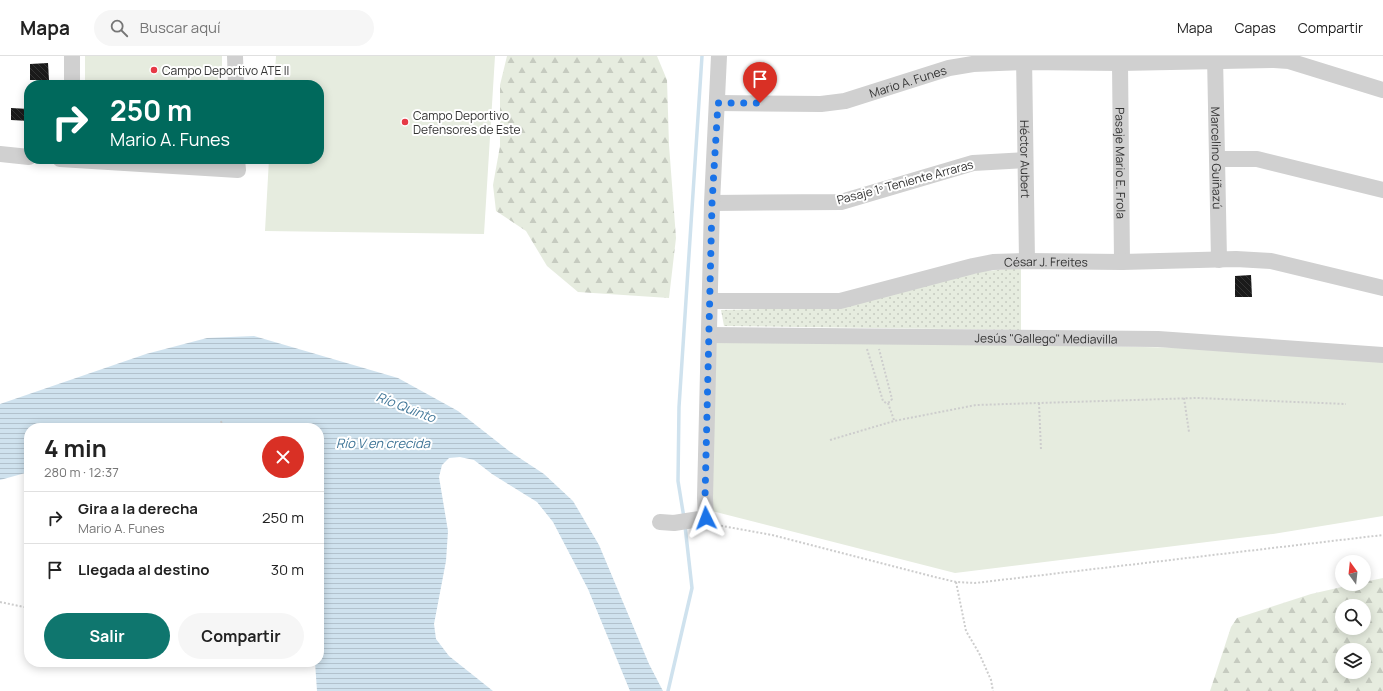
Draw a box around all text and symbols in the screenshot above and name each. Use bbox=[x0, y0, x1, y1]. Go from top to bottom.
search box bbox=[94, 10, 374, 46]
text: Mapa bbox=[20, 15, 70, 41]
icon: search bbox=[108, 17, 130, 39]
text: Buscar aquí bbox=[140, 17, 220, 38]
text: Mapa bbox=[1177, 18, 1213, 37]
text: Capas bbox=[1235, 18, 1276, 37]
text: Compartir bbox=[1298, 18, 1363, 37]
street label: Mario A. Funes bbox=[867, 61, 948, 101]
place label: Campo Deportivo ATE II bbox=[162, 62, 289, 79]
pin bbox=[743, 62, 777, 103]
marker: Campo Deportivo ATE II bbox=[149, 65, 159, 75]
icon: arrive bbox=[749, 68, 771, 90]
text: 250 m bbox=[110, 91, 192, 129]
icon: right bbox=[44, 96, 96, 148]
place label: Campo Deportivo Defensores de Este bbox=[413, 107, 521, 138]
street label: Pasaje Mario E. Frola bbox=[1112, 107, 1130, 219]
street label: Marcelino Guiñazú bbox=[1207, 107, 1227, 209]
marker: Campo Deportivo Defensores de Este bbox=[400, 117, 410, 127]
street label: Héctor Aubert bbox=[1016, 120, 1035, 198]
text: Mario A. Funes bbox=[110, 127, 230, 151]
street label: Pasaje 1º Teniente Arraras bbox=[835, 156, 975, 208]
street label: César J. Freites bbox=[1004, 252, 1088, 270]
street label: Jesús "Gallego" Mediavilla bbox=[974, 329, 1118, 347]
water label: Río Quinto bbox=[374, 387, 439, 427]
text: 4 min bbox=[44, 431, 107, 464]
water label: Río V en crecida bbox=[336, 434, 431, 452]
button: close bbox=[262, 436, 304, 478]
text: 280 m · 12:37 bbox=[44, 463, 119, 481]
position arrow bbox=[685, 497, 727, 539]
text: Gira a la derecha bbox=[78, 498, 198, 519]
icon: right bbox=[44, 507, 66, 529]
text: 250 m bbox=[262, 507, 304, 528]
text: Mario A. Funes bbox=[78, 519, 165, 537]
north arrow bbox=[1335, 555, 1371, 591]
map controls bbox=[1335, 555, 1371, 679]
icon: arrive bbox=[44, 559, 66, 581]
text: Llegada al destino bbox=[78, 559, 210, 580]
text: 30 m bbox=[271, 559, 304, 580]
button: search bbox=[1335, 599, 1371, 635]
button: Salir bbox=[44, 613, 170, 659]
button: Compartir bbox=[178, 613, 304, 659]
button: layers bbox=[1335, 643, 1371, 679]

